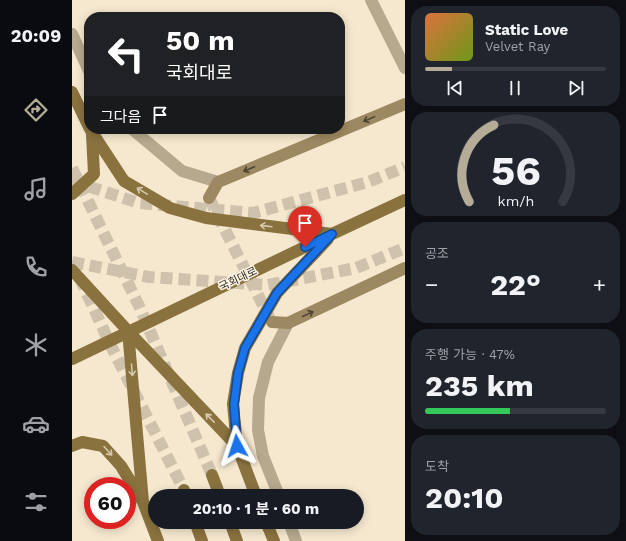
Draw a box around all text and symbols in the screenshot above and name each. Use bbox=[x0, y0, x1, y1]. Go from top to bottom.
text: Static Love bbox=[485, 21, 568, 39]
text: 50 m bbox=[166, 24, 235, 57]
text: 20:09 bbox=[11, 25, 61, 46]
icon: left bbox=[100, 28, 152, 80]
text: Velvet Ray bbox=[485, 39, 550, 54]
text: 국회대로 bbox=[166, 62, 232, 83]
icon: previous bbox=[444, 77, 466, 99]
icon: pause bbox=[504, 77, 526, 99]
icon: next bbox=[565, 77, 587, 99]
icon: directions bbox=[22, 96, 50, 124]
icon: arrive bbox=[149, 104, 171, 126]
text: 그다음 bbox=[100, 108, 141, 126]
one-way arrow bbox=[363, 115, 375, 123]
text: 56 bbox=[491, 146, 540, 195]
one-way arrow bbox=[244, 166, 256, 173]
icon: music bbox=[22, 175, 50, 203]
one-way arrow bbox=[136, 187, 148, 195]
text: km/h bbox=[497, 193, 534, 209]
pin bbox=[288, 206, 322, 247]
icon: arrive bbox=[294, 212, 316, 234]
one-way arrow bbox=[260, 222, 273, 230]
text: 공조 bbox=[425, 246, 449, 261]
icon: phone bbox=[22, 253, 50, 281]
street label: 국회대로 bbox=[217, 264, 259, 294]
text: 22° bbox=[490, 267, 541, 302]
text: − bbox=[425, 272, 438, 297]
text: + bbox=[593, 272, 606, 297]
one-way arrow bbox=[302, 310, 314, 317]
icon: climate bbox=[22, 331, 50, 359]
text: 주행 가능 · 47% bbox=[425, 347, 515, 362]
one-way arrow bbox=[128, 363, 135, 376]
text: 235 km bbox=[425, 368, 534, 403]
icon: car bbox=[22, 410, 50, 438]
one-way arrow bbox=[205, 413, 215, 423]
position arrow bbox=[216, 425, 258, 467]
one-way arrow bbox=[103, 446, 112, 456]
text: 도착 bbox=[425, 459, 449, 474]
speed limit sign: 60 bbox=[84, 477, 136, 529]
text: 20:10 bbox=[425, 480, 504, 515]
icon: filters bbox=[22, 488, 50, 516]
text: 20:10 · 1 분 · 60 m bbox=[193, 500, 319, 518]

